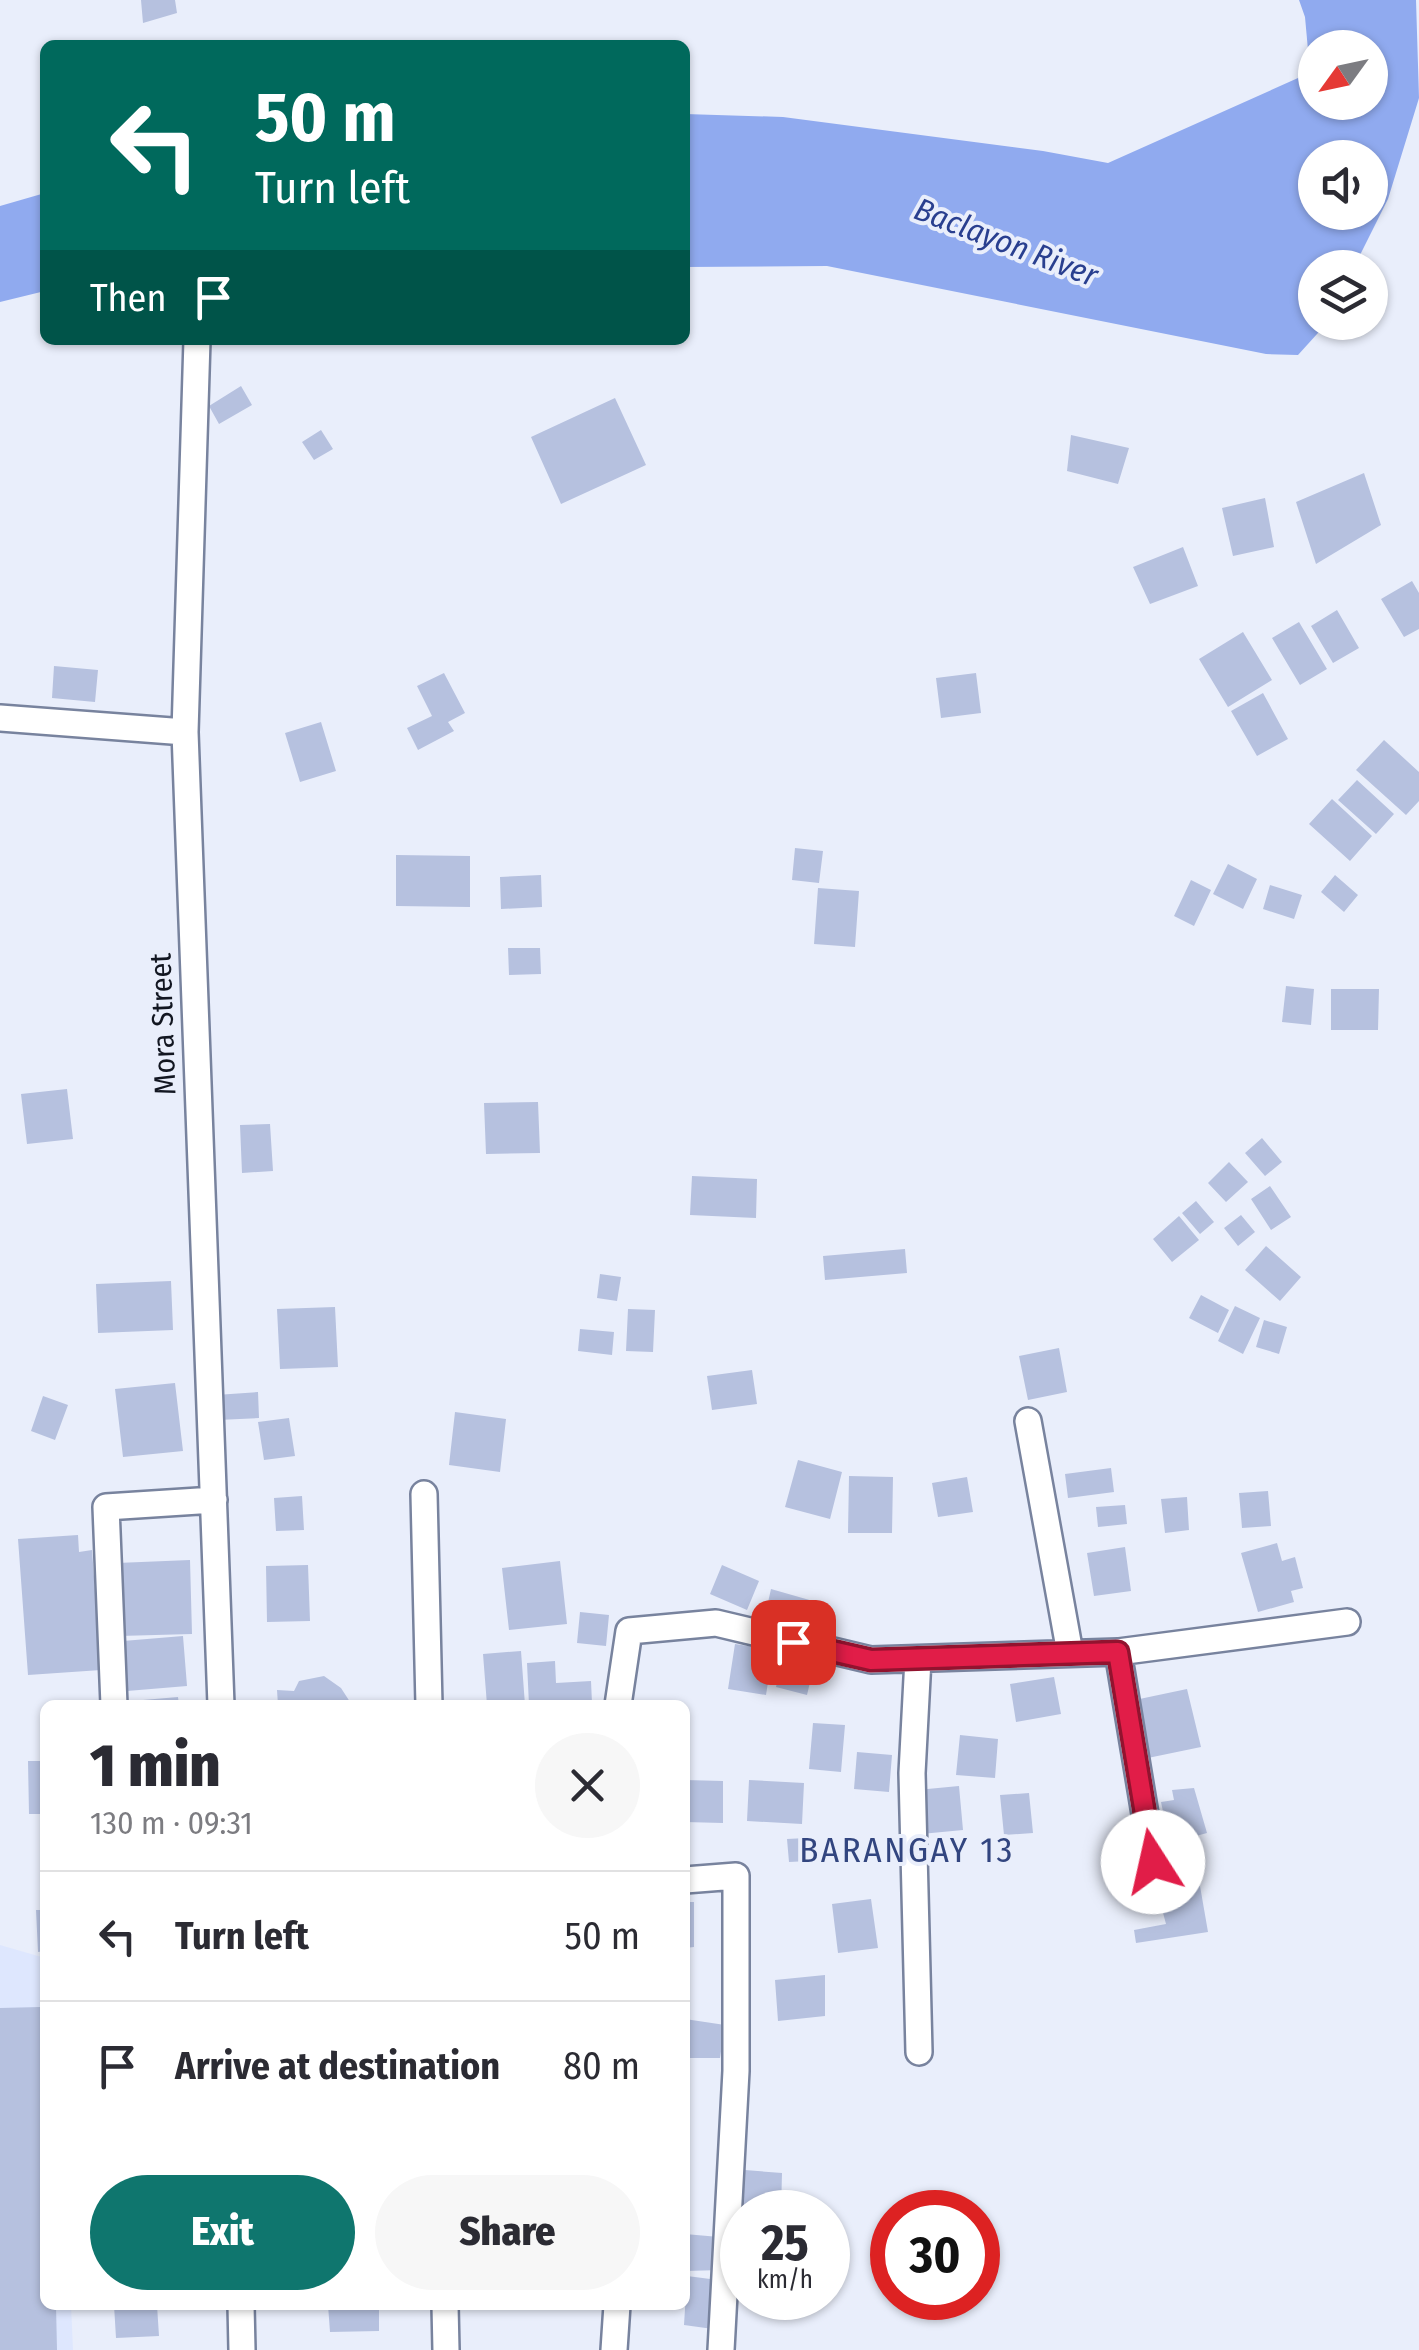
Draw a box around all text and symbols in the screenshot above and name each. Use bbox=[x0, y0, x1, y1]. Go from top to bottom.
north arrow bbox=[1298, 30, 1388, 120]
map controls bbox=[1298, 30, 1388, 340]
text: 50 m bbox=[255, 76, 396, 160]
icon: left bbox=[90, 80, 220, 210]
button: sound bbox=[1298, 140, 1388, 230]
text: Turn left bbox=[255, 161, 410, 215]
water label: Baclayon River bbox=[909, 190, 1104, 295]
button: layers bbox=[1298, 250, 1388, 340]
icon: arrive bbox=[186, 270, 241, 325]
text: Then bbox=[90, 275, 166, 321]
street label: Mora Street bbox=[143, 952, 183, 1096]
pin bbox=[751, 1600, 836, 1685]
icon: arrive bbox=[766, 1615, 821, 1670]
text: 1 min bbox=[90, 1730, 221, 1802]
button: close bbox=[535, 1733, 640, 1838]
text: 130 m · 09:31 bbox=[90, 1804, 253, 1842]
position arrow bbox=[1101, 1810, 1205, 1914]
district label: BARANGAY 13 bbox=[799, 1829, 1015, 1871]
icon: left bbox=[90, 1909, 145, 1964]
text: Turn left bbox=[175, 1913, 309, 1959]
text: 50 m bbox=[565, 1913, 640, 1959]
icon: arrive bbox=[90, 2039, 145, 2094]
text: Arrive at destination bbox=[175, 2043, 500, 2089]
text: 80 m bbox=[563, 2043, 640, 2089]
button: Exit bbox=[90, 2175, 355, 2290]
button: Share bbox=[375, 2175, 640, 2290]
speed limit sign: 30 bbox=[870, 2190, 1000, 2320]
text: 25 bbox=[761, 2213, 809, 2273]
text: km/h bbox=[757, 2265, 813, 2295]

